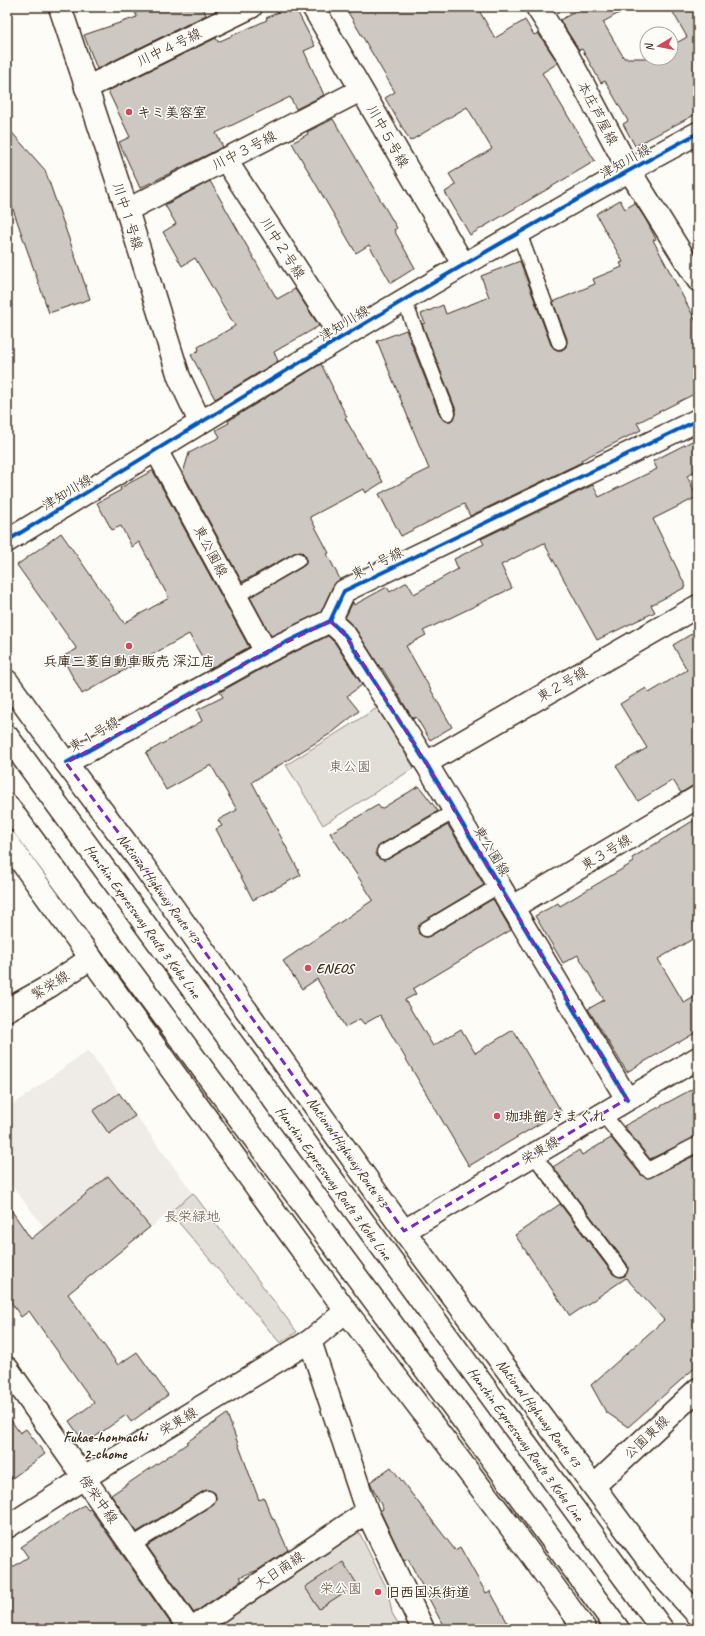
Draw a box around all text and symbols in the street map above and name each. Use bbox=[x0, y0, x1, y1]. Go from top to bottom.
street label: 川中４号線 bbox=[134, 24, 204, 70]
north arrow bbox=[639, 26, 679, 66]
text: N bbox=[641, 41, 657, 52]
street label: 本庄芦屋線 bbox=[574, 78, 621, 148]
street label: 川中５号線 bbox=[363, 102, 412, 171]
place label: キミ美容室 bbox=[137, 104, 207, 121]
marker: キミ美容室 bbox=[124, 107, 134, 117]
street label: 川中３号線 bbox=[209, 127, 279, 174]
street label: 津知川線 bbox=[597, 140, 654, 182]
street label: 川中１号線 bbox=[109, 180, 146, 252]
street label: 川中２号線 bbox=[256, 214, 309, 282]
street label: 津知川線 bbox=[316, 302, 373, 345]
street label: 津知川線 bbox=[39, 471, 96, 514]
street label: 東公園線 bbox=[190, 523, 231, 580]
street label: 東１号線 bbox=[348, 544, 406, 583]
marker: 兵庫三菱自動車販売 深江店 bbox=[124, 641, 134, 651]
place label: 兵庫三菱自動車販売 深江店 bbox=[43, 653, 215, 670]
street label: 東２号線 bbox=[534, 663, 591, 706]
street label: 東１号線 bbox=[66, 713, 123, 756]
park label: 東公園 bbox=[329, 758, 371, 775]
street label: 東公園線 bbox=[470, 823, 513, 880]
street label: National Highway Route 43 bbox=[113, 831, 205, 947]
street label: 東３号線 bbox=[578, 831, 635, 874]
street label: Hanshin Expressway Route 3 Kobe Line bbox=[81, 841, 205, 1003]
place label: ENEOS bbox=[316, 960, 356, 977]
marker: ENEOS bbox=[303, 963, 313, 973]
street label: 繁栄線 bbox=[28, 967, 73, 1004]
street label: National Highway Route 43 bbox=[303, 1094, 393, 1212]
street label: Hanshin Expressway Route 3 Kobe Line bbox=[272, 1103, 396, 1265]
place label: 珈琲館 きまぐれ bbox=[505, 1108, 606, 1125]
marker: 珈琲館 きまぐれ bbox=[492, 1111, 502, 1121]
street label: 栄東線 bbox=[518, 1132, 563, 1169]
park label: 長栄緑地 bbox=[164, 1208, 220, 1225]
street label: National Highway Route 43 bbox=[493, 1356, 586, 1472]
street label: Hanshin Expressway Route 3 Kobe Line bbox=[464, 1364, 588, 1526]
street label: 栄東線 bbox=[156, 1403, 201, 1440]
street label: 公園東線 bbox=[620, 1412, 673, 1463]
district label: Fukae-honmachi 2-chome bbox=[63, 1428, 149, 1464]
street label: 傍栄中線 bbox=[76, 1471, 122, 1527]
street label: 大日南線 bbox=[251, 1548, 307, 1593]
park label: 栄公園 bbox=[320, 1580, 362, 1597]
place label: 旧西国浜街道 bbox=[386, 1584, 470, 1601]
marker: 旧西国浜街道 bbox=[373, 1587, 383, 1597]

